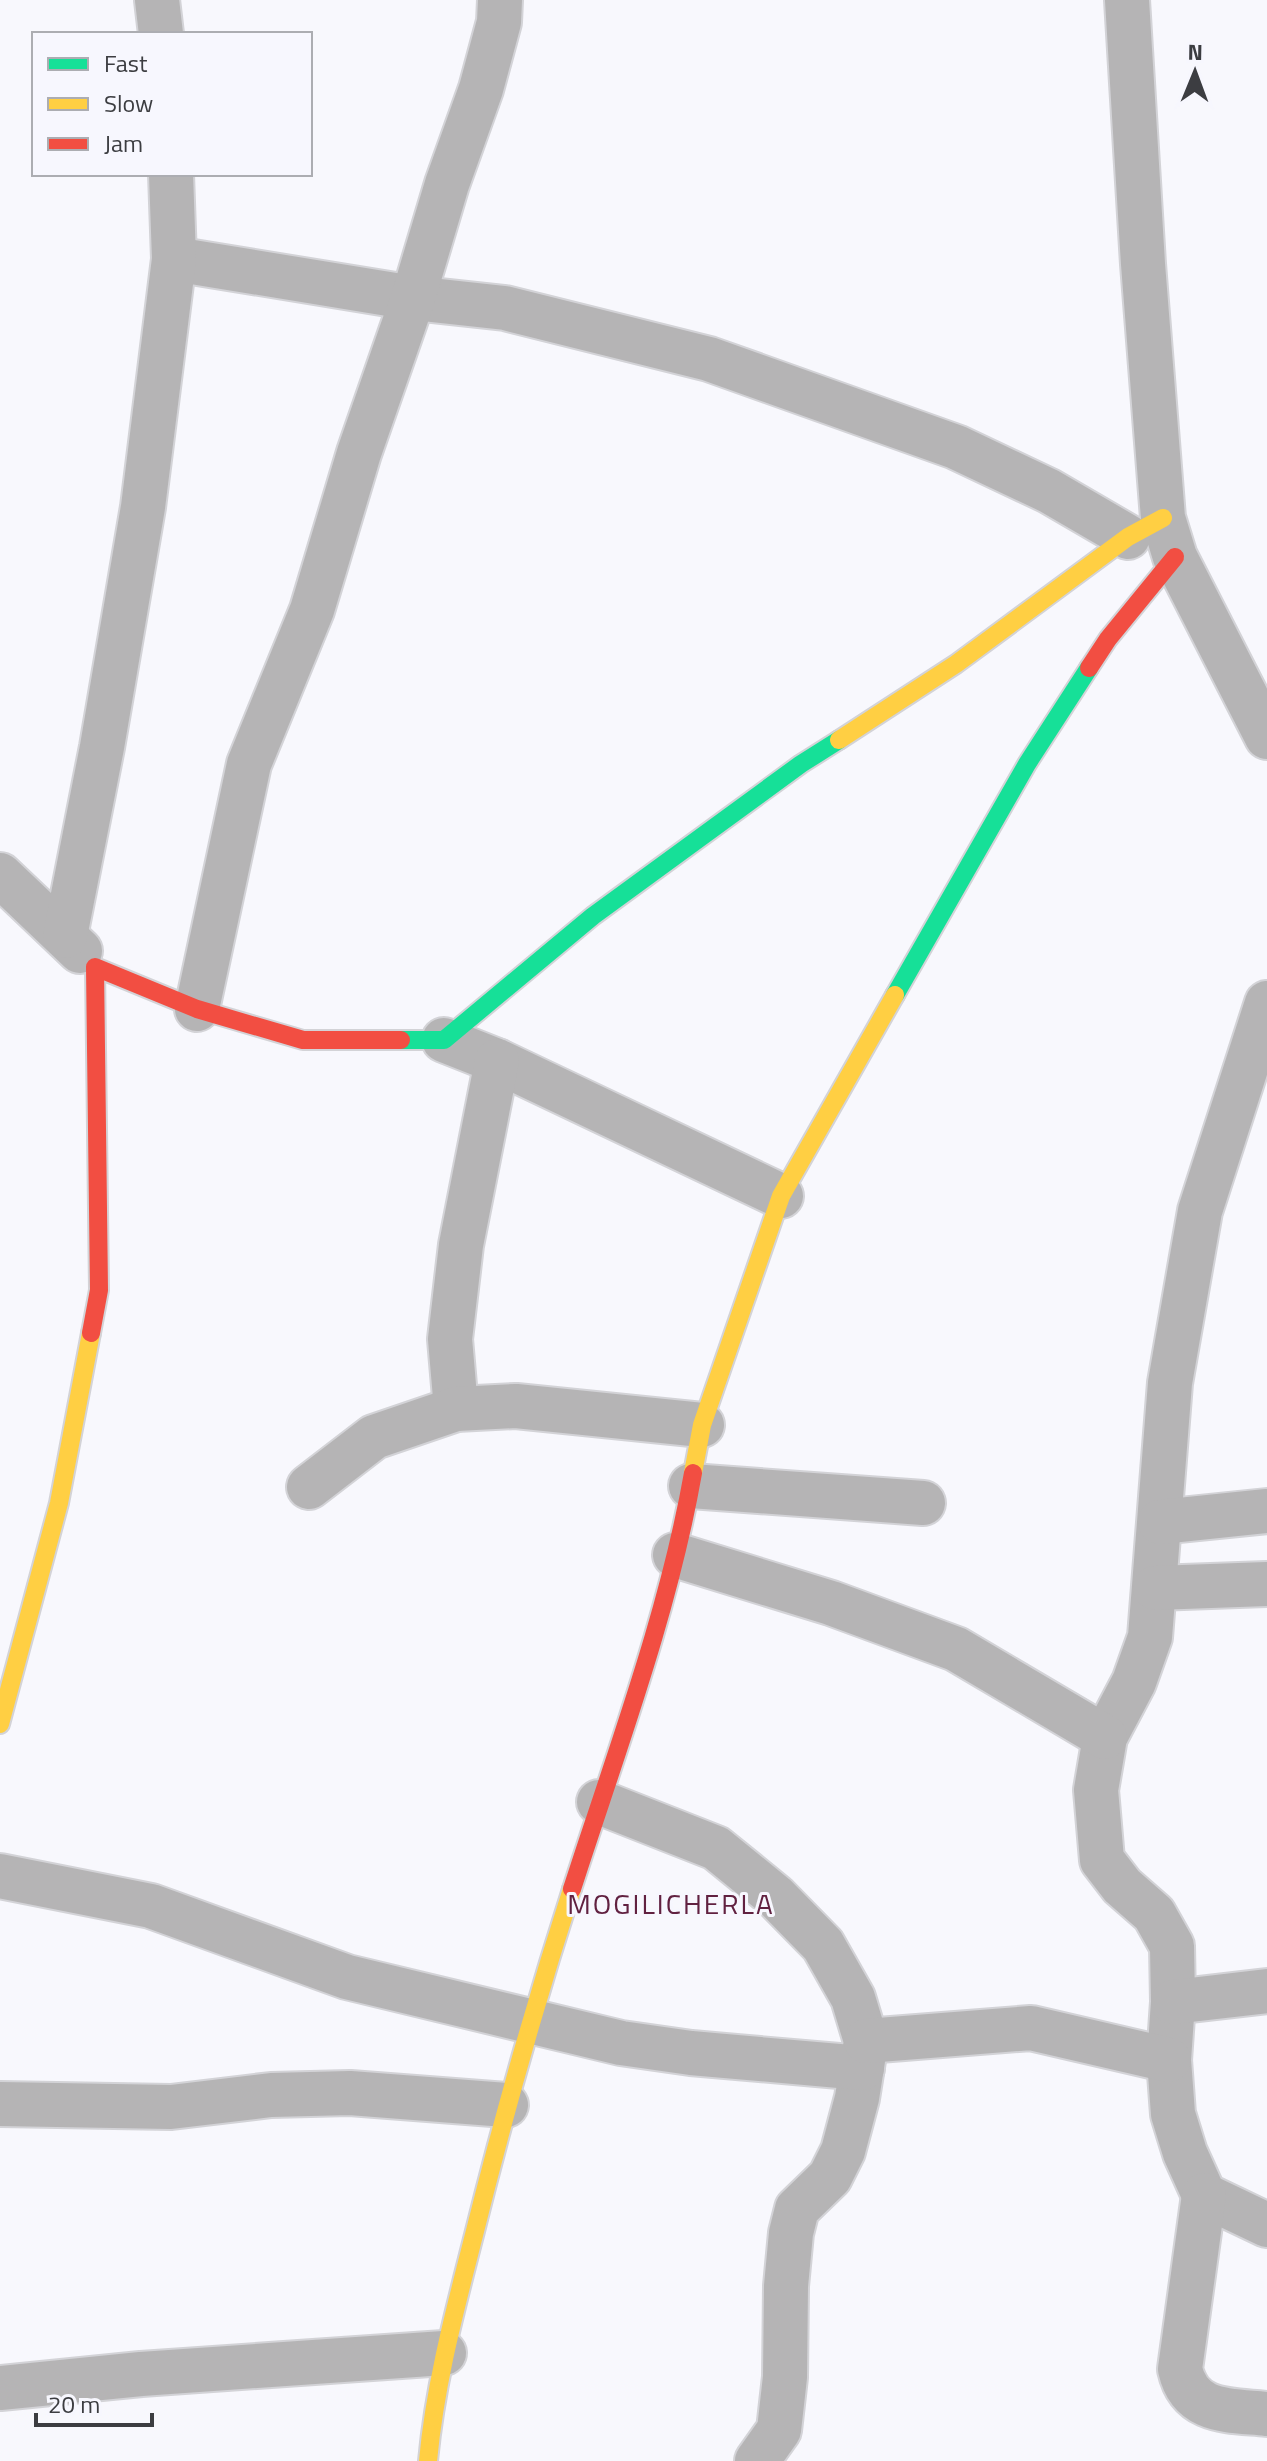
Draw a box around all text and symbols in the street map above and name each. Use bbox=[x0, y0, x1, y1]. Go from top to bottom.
legend bbox=[32, 32, 312, 176]
north arrow bbox=[1155, 32, 1235, 112]
text: N bbox=[1187, 35, 1203, 69]
text: Fast bbox=[104, 45, 148, 81]
text: Slow bbox=[104, 85, 153, 121]
text: Jam bbox=[104, 125, 143, 161]
district label: MOGILICHERLA bbox=[567, 1882, 775, 1925]
scale bar bbox=[36, 2377, 152, 2427]
text: 20 m bbox=[48, 2386, 100, 2422]

